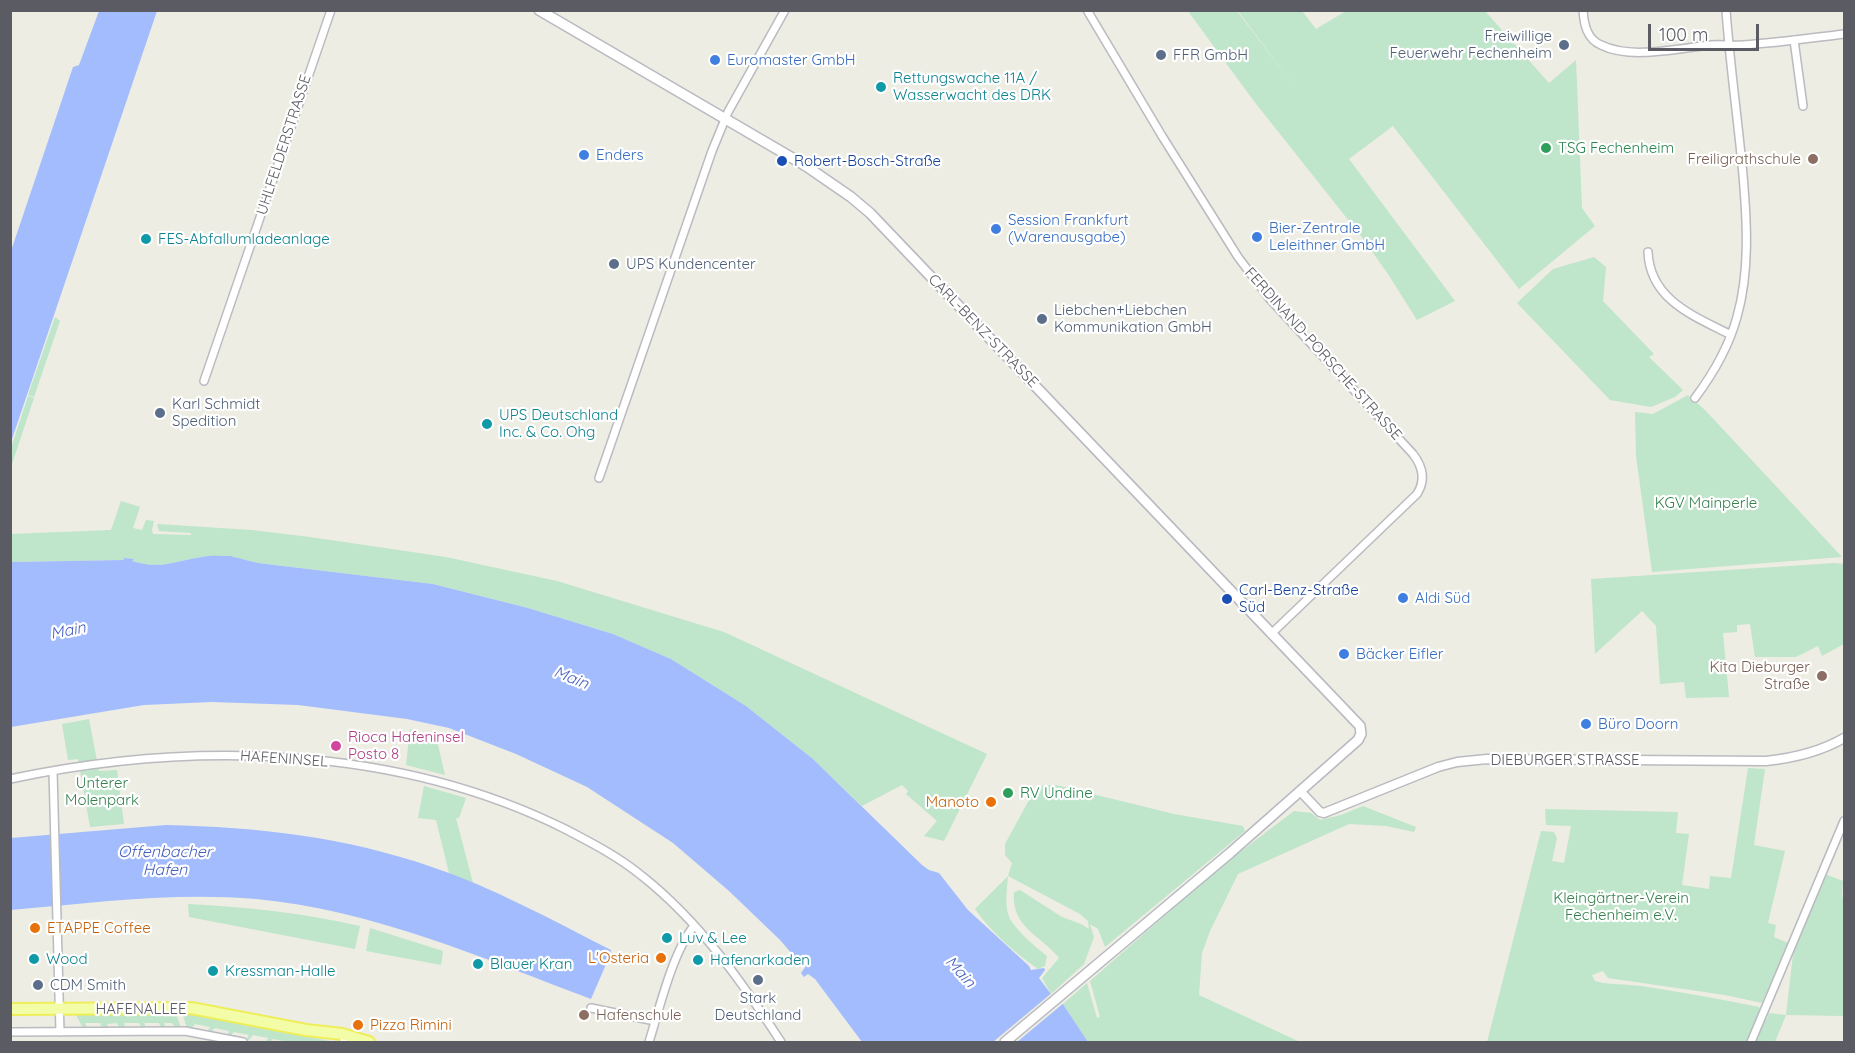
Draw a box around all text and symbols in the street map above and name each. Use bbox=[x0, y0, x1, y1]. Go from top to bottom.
scale bar bbox=[1651, 12, 1762, 50]
text: 100 m bbox=[1659, 23, 1708, 46]
place label: Freiwillige Feuerwehr Fechenheim bbox=[1390, 27, 1552, 62]
marker: Freiwillige Feuerwehr Fechenheim bbox=[1557, 38, 1571, 52]
place label: FFR GmbH bbox=[1173, 46, 1248, 64]
marker: FFR GmbH bbox=[1154, 48, 1168, 62]
place label: Euromaster GmbH bbox=[727, 51, 856, 69]
marker: Euromaster GmbH bbox=[708, 53, 722, 67]
place label: Rettungswache 11A / Wasserwacht des DRK bbox=[893, 69, 1051, 104]
street label: UHLFELDERSTRASSE bbox=[253, 73, 315, 217]
marker: Rettungswache 11A / Wasserwacht des DRK bbox=[874, 80, 888, 94]
place label: TSG Fechenheim bbox=[1558, 139, 1674, 157]
marker: TSG Fechenheim bbox=[1539, 141, 1553, 155]
place label: Enders bbox=[596, 146, 644, 164]
marker: Enders bbox=[577, 148, 591, 162]
place label: Freiligrathschule bbox=[1688, 150, 1801, 168]
place label: Robert-Bosch-Straße bbox=[794, 152, 941, 170]
marker: Freiligrathschule bbox=[1806, 152, 1820, 166]
marker: Robert-Bosch-Straße bbox=[775, 154, 789, 168]
place label: Session Frankfurt (Warenausgabe) bbox=[1008, 211, 1129, 246]
place label: Bier-Zentrale Leleithner GmbH bbox=[1269, 219, 1385, 254]
marker: Session Frankfurt (Warenausgabe) bbox=[989, 222, 1003, 236]
place label: FES-Abfallumladeanlage bbox=[158, 230, 330, 248]
marker: Bier-Zentrale Leleithner GmbH bbox=[1250, 230, 1264, 244]
marker: FES-Abfallumladeanlage bbox=[139, 232, 153, 246]
place label: UPS Kundencenter bbox=[626, 255, 756, 273]
marker: UPS Kundencenter bbox=[607, 257, 621, 271]
street label: FERDINAND-PORSCHE-STRASSE bbox=[1241, 264, 1405, 444]
street label: CARL-BENZ-STRASSE bbox=[924, 271, 1042, 391]
place label: Liebchen+Liebchen Kommunikation GmbH bbox=[1054, 301, 1212, 336]
marker: Liebchen+Liebchen Kommunikation GmbH bbox=[1035, 312, 1049, 326]
place label: Karl Schmidt Spedition bbox=[172, 395, 260, 430]
marker: Karl Schmidt Spedition bbox=[153, 406, 167, 420]
place label: UPS Deutschland Inc. & Co. Ohg bbox=[499, 406, 618, 441]
marker: UPS Deutschland Inc. & Co. Ohg bbox=[480, 417, 494, 431]
park label: KGV Mainperle bbox=[1655, 494, 1757, 512]
place label: Carl-Benz-Straße Süd bbox=[1239, 581, 1359, 616]
place label: Aldi Süd bbox=[1415, 589, 1470, 607]
marker: Aldi Süd bbox=[1396, 591, 1410, 605]
marker: Carl-Benz-Straße Süd bbox=[1220, 592, 1234, 606]
water label: Main bbox=[49, 618, 87, 644]
place label: Bäcker Eifler bbox=[1356, 645, 1443, 663]
marker: Bäcker Eifler bbox=[1337, 647, 1351, 661]
place label: Kita Dieburger Straße bbox=[1709, 658, 1810, 693]
water label: Main bbox=[551, 662, 591, 694]
marker: Kita Dieburger Straße bbox=[1815, 669, 1829, 683]
place label: Büro Doorn bbox=[1598, 715, 1678, 733]
marker: Büro Doorn bbox=[1579, 717, 1593, 731]
place label: Rioca Hafeninsel Posto 8 bbox=[348, 728, 464, 763]
marker: Rioca Hafeninsel Posto 8 bbox=[329, 739, 343, 753]
street label: HAFENINSEL bbox=[239, 747, 329, 771]
street label: DIEBURGER STRASSE bbox=[1490, 751, 1640, 769]
park label: Unterer Molenpark bbox=[65, 774, 139, 809]
place label: RV Undine bbox=[1020, 784, 1093, 802]
marker: RV Undine bbox=[1001, 786, 1015, 800]
place label: Manoto bbox=[926, 793, 979, 811]
marker: Manoto bbox=[984, 795, 998, 809]
water label: Offenbacher Hafen bbox=[118, 842, 212, 880]
park label: Kleingärtner-Verein Fechenheim e.V. bbox=[1553, 889, 1689, 924]
place label: ETAPPE Coffee bbox=[47, 919, 151, 937]
marker: ETAPPE Coffee bbox=[28, 921, 42, 935]
place label: Luv & Lee bbox=[679, 929, 747, 947]
marker: Luv & Lee bbox=[660, 931, 674, 945]
place label: L'Osteria bbox=[588, 949, 649, 967]
place label: Wood bbox=[46, 950, 87, 968]
marker: L'Osteria bbox=[654, 951, 668, 965]
place label: Hafenarkaden bbox=[710, 951, 810, 969]
marker: Wood bbox=[27, 952, 41, 966]
water label: Main bbox=[941, 952, 979, 992]
marker: Hafenarkaden bbox=[691, 953, 705, 967]
place label: Blauer Kran bbox=[490, 955, 572, 973]
marker: Blauer Kran bbox=[471, 957, 485, 971]
place label: Kressman-Halle bbox=[225, 962, 335, 980]
marker: Kressman-Halle bbox=[206, 964, 220, 978]
marker: Stark Deutschland bbox=[751, 973, 765, 987]
place label: CDM Smith bbox=[50, 976, 126, 994]
marker: CDM Smith bbox=[31, 978, 45, 992]
place label: Stark Deutschland bbox=[715, 989, 801, 1024]
street label: HAFENALLEE bbox=[95, 1000, 187, 1018]
place label: Hafenschule bbox=[596, 1006, 682, 1024]
marker: Hafenschule bbox=[577, 1008, 591, 1022]
place label: Pizza Rimini bbox=[370, 1016, 452, 1034]
marker: Pizza Rimini bbox=[351, 1018, 365, 1032]

